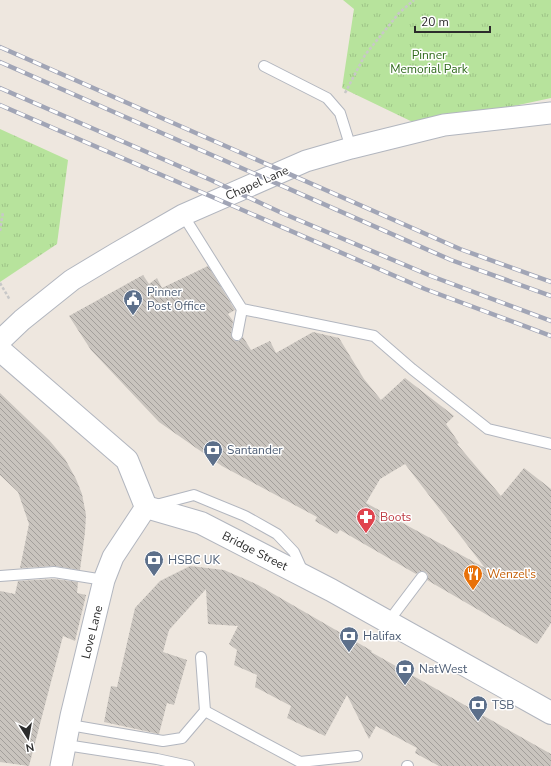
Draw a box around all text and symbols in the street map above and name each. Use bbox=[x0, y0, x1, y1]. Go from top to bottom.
scale bar bbox=[415, 8, 490, 34]
text: 20 m bbox=[421, 14, 449, 30]
park label: Pinner Memorial Park bbox=[390, 47, 469, 77]
street label: Chapel Lane bbox=[223, 162, 291, 204]
place label: Pinner Post Office bbox=[147, 284, 206, 314]
public building icon: Pinner Post Office bbox=[122, 288, 144, 316]
bank icon: Santander bbox=[202, 439, 224, 467]
place label: Santander bbox=[227, 442, 283, 458]
pharmacy icon: Boots bbox=[355, 506, 377, 534]
place label: Boots bbox=[380, 509, 412, 525]
street label: Bridge Street bbox=[220, 528, 291, 575]
bank icon: HSBC UK bbox=[143, 549, 165, 577]
place label: HSBC UK bbox=[168, 552, 221, 568]
restaurant icon: Wenzel's bbox=[462, 563, 484, 591]
place label: Wenzel's bbox=[487, 566, 536, 582]
street label: Love Lane bbox=[78, 604, 106, 660]
bank icon: Halifax bbox=[338, 625, 360, 653]
place label: Halifax bbox=[363, 628, 402, 644]
bank icon: NatWest bbox=[394, 658, 416, 686]
place label: NatWest bbox=[419, 661, 468, 677]
bank icon: TSB bbox=[467, 694, 489, 722]
place label: TSB bbox=[492, 697, 514, 713]
north arrow bbox=[8, 718, 48, 758]
text: N bbox=[24, 739, 35, 755]

